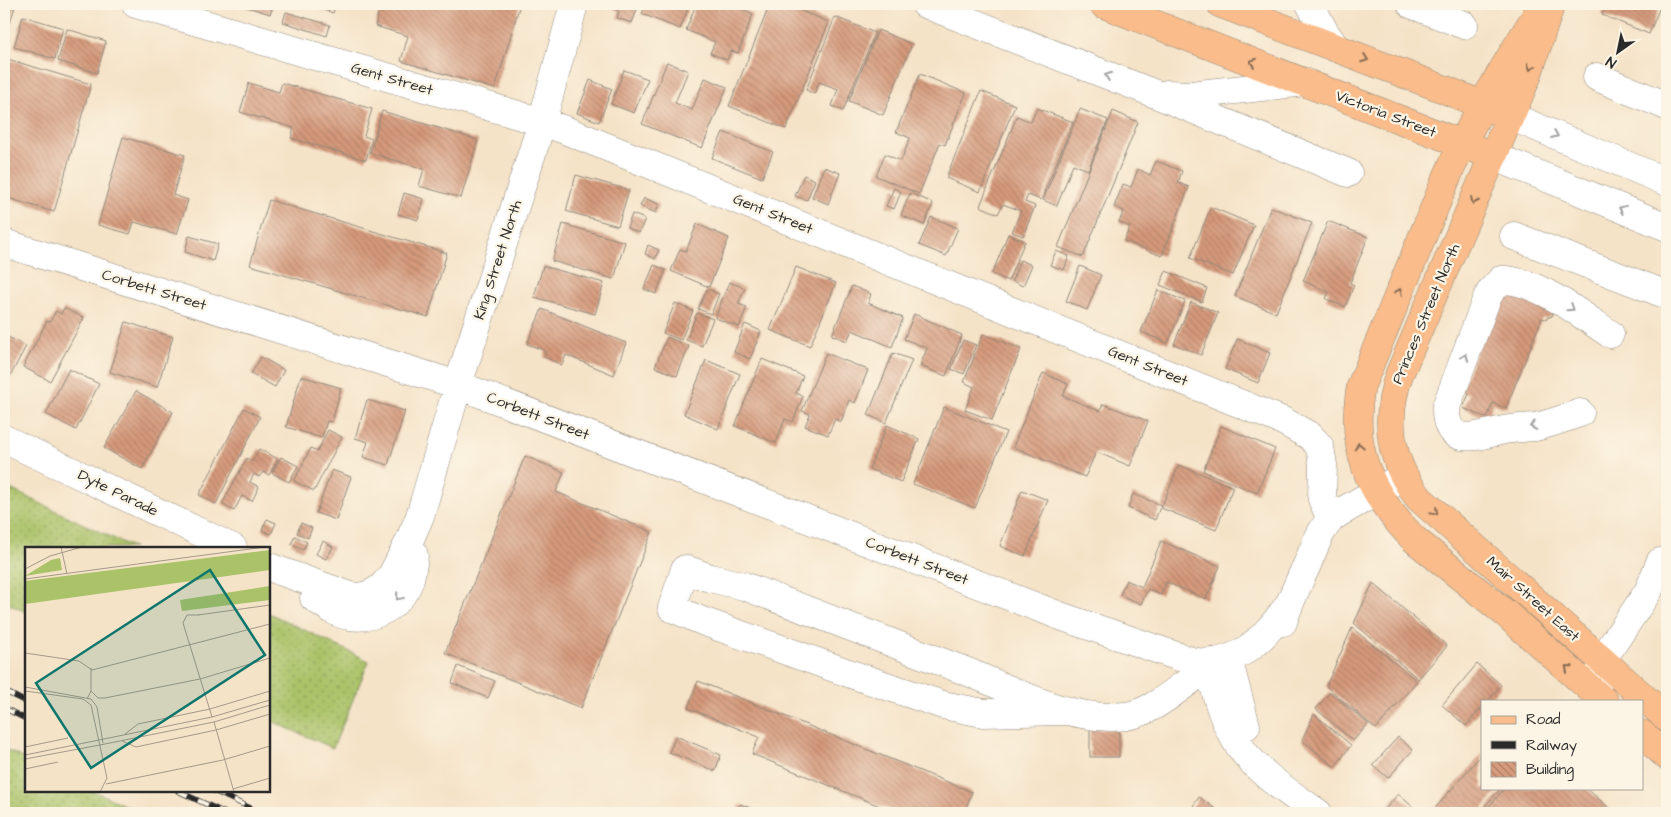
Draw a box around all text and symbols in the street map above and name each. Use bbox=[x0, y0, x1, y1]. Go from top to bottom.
north arrow bbox=[1594, 28, 1644, 78]
text: N bbox=[1602, 51, 1621, 73]
one-way arrow bbox=[1360, 53, 1369, 63]
street label: Gent Street bbox=[349, 57, 435, 101]
one-way arrow bbox=[1249, 58, 1258, 68]
one-way arrow bbox=[1527, 62, 1537, 71]
one-way arrow bbox=[1104, 71, 1113, 82]
street label: Victoria Street bbox=[1333, 85, 1439, 143]
one-way arrow bbox=[1550, 128, 1559, 139]
street label: Gent Street bbox=[730, 188, 816, 240]
one-way arrow bbox=[1469, 196, 1480, 205]
street label: King Street North bbox=[469, 197, 528, 323]
one-way arrow bbox=[1618, 205, 1627, 215]
street label: Princes Street North bbox=[1387, 240, 1465, 387]
street label: Corbett Street bbox=[99, 264, 209, 316]
one-way arrow bbox=[1393, 288, 1403, 297]
one-way arrow bbox=[1566, 302, 1575, 311]
street label: Gent Street bbox=[1105, 340, 1191, 392]
one-way arrow bbox=[1459, 353, 1469, 362]
street label: Corbett Street bbox=[484, 387, 592, 445]
one-way arrow bbox=[1529, 421, 1537, 431]
one-way arrow bbox=[1355, 442, 1365, 451]
street label: Dyte Parade bbox=[74, 464, 162, 522]
one-way arrow bbox=[1430, 506, 1439, 515]
street label: Corbett Street bbox=[863, 532, 971, 590]
inset map bbox=[25, 547, 270, 792]
street label: Mair Street East bbox=[1482, 551, 1584, 647]
one-way arrow bbox=[396, 591, 405, 600]
one-way arrow bbox=[1564, 665, 1573, 674]
legend bbox=[1481, 700, 1644, 790]
text: Road bbox=[1526, 709, 1561, 730]
text: Railway bbox=[1526, 735, 1577, 757]
text: Building bbox=[1526, 759, 1574, 781]

